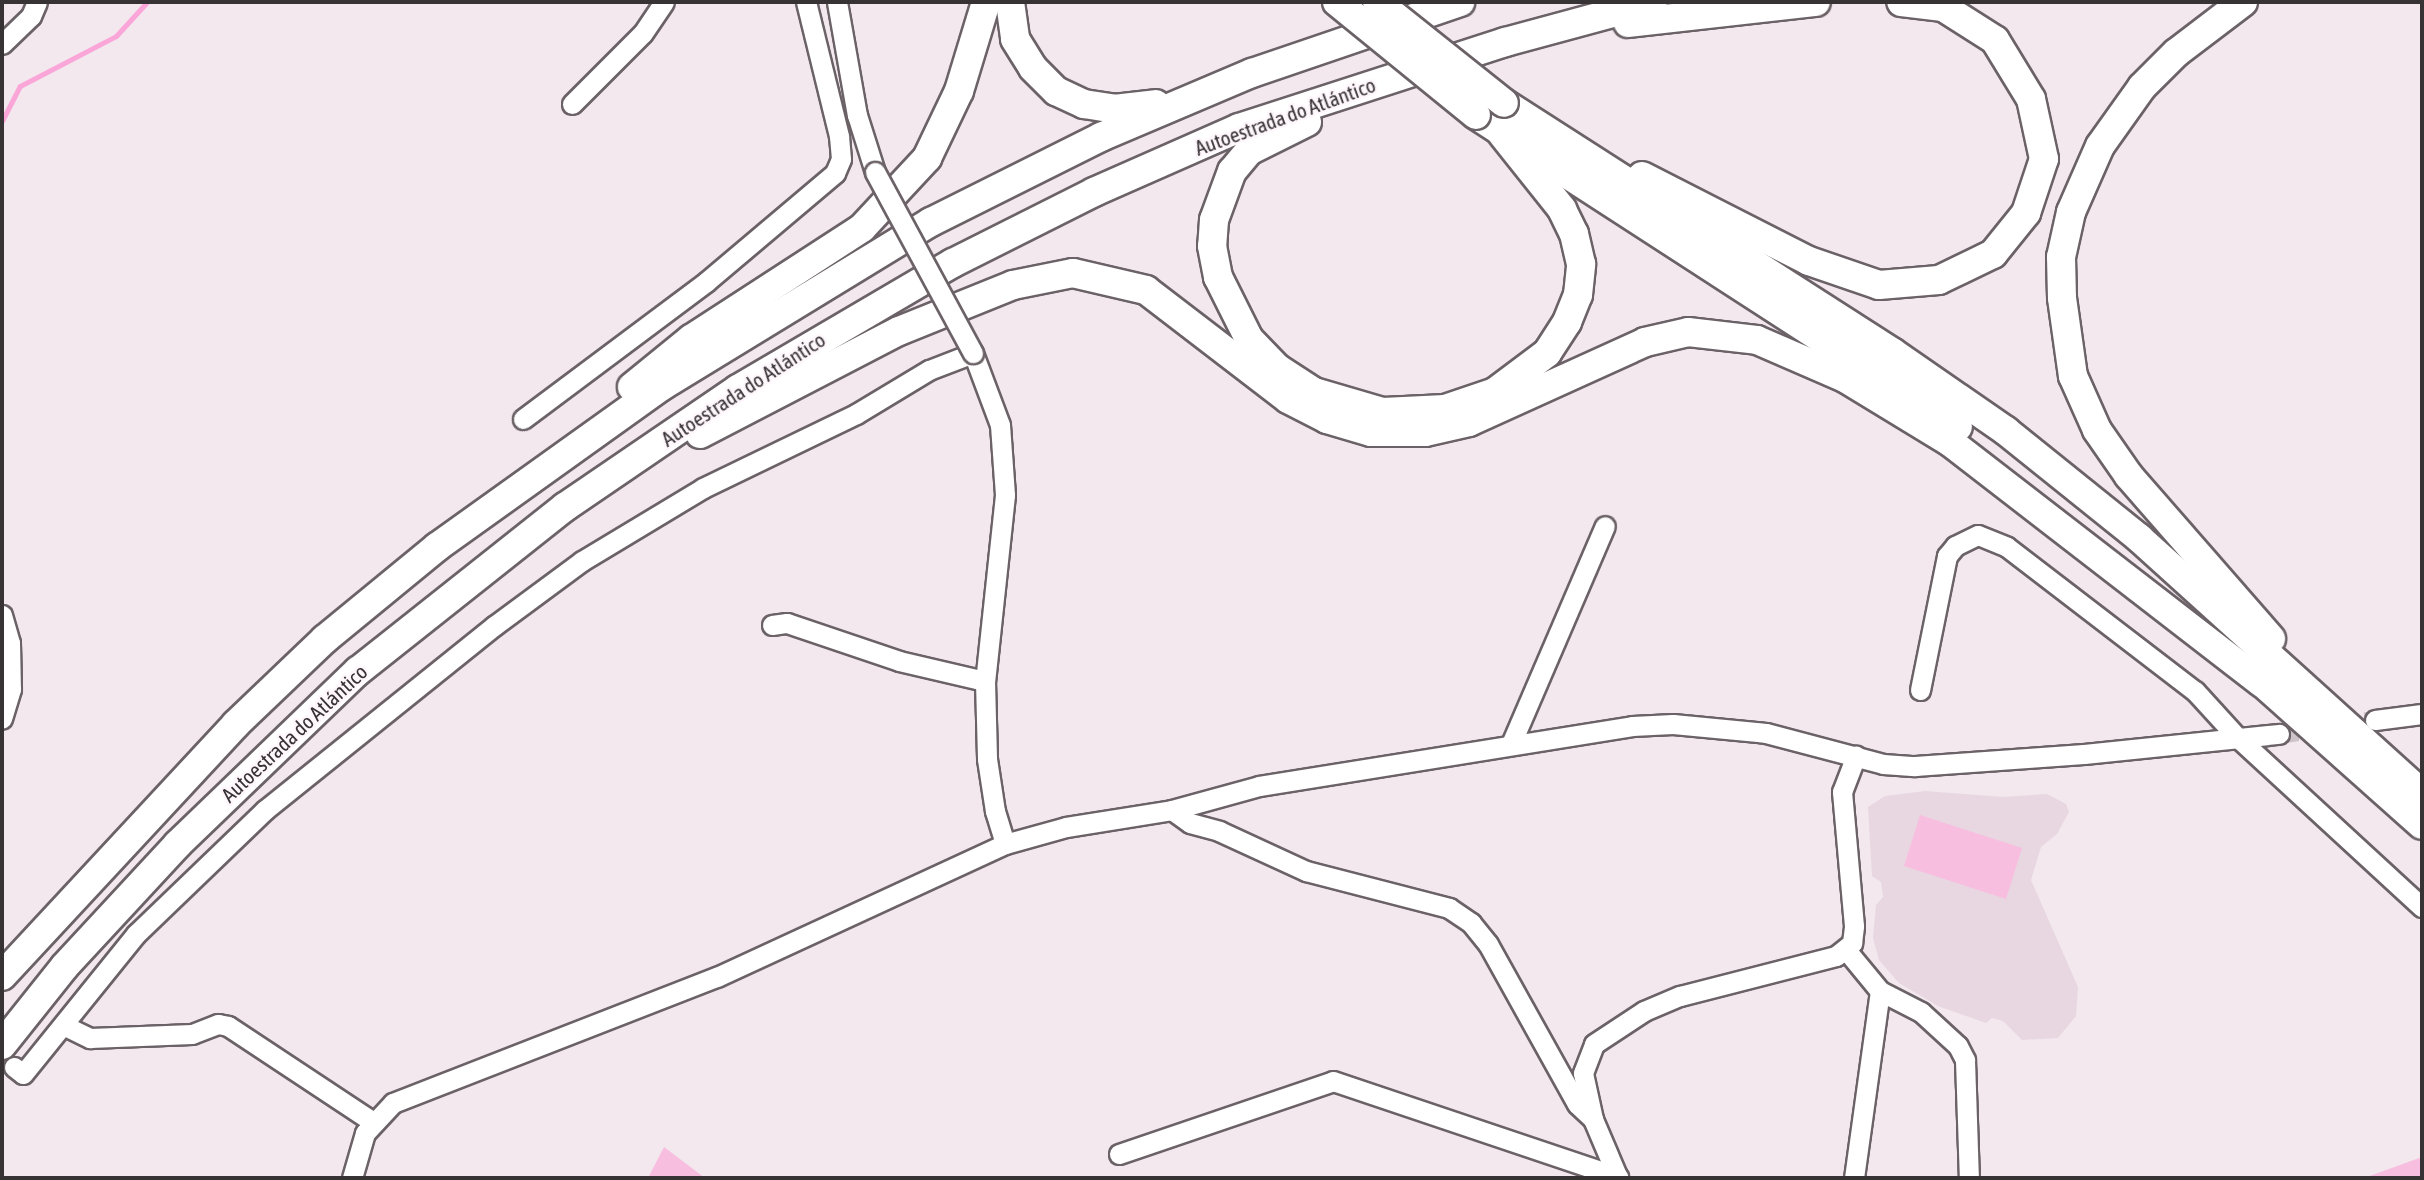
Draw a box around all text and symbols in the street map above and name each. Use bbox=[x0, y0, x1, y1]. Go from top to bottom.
street label: Autoestrada do Atlántico bbox=[1191, 72, 1379, 160]
street label: Autoestrada do Atlántico bbox=[656, 327, 830, 451]
street label: Autoestrada do Atlántico bbox=[216, 659, 372, 807]

